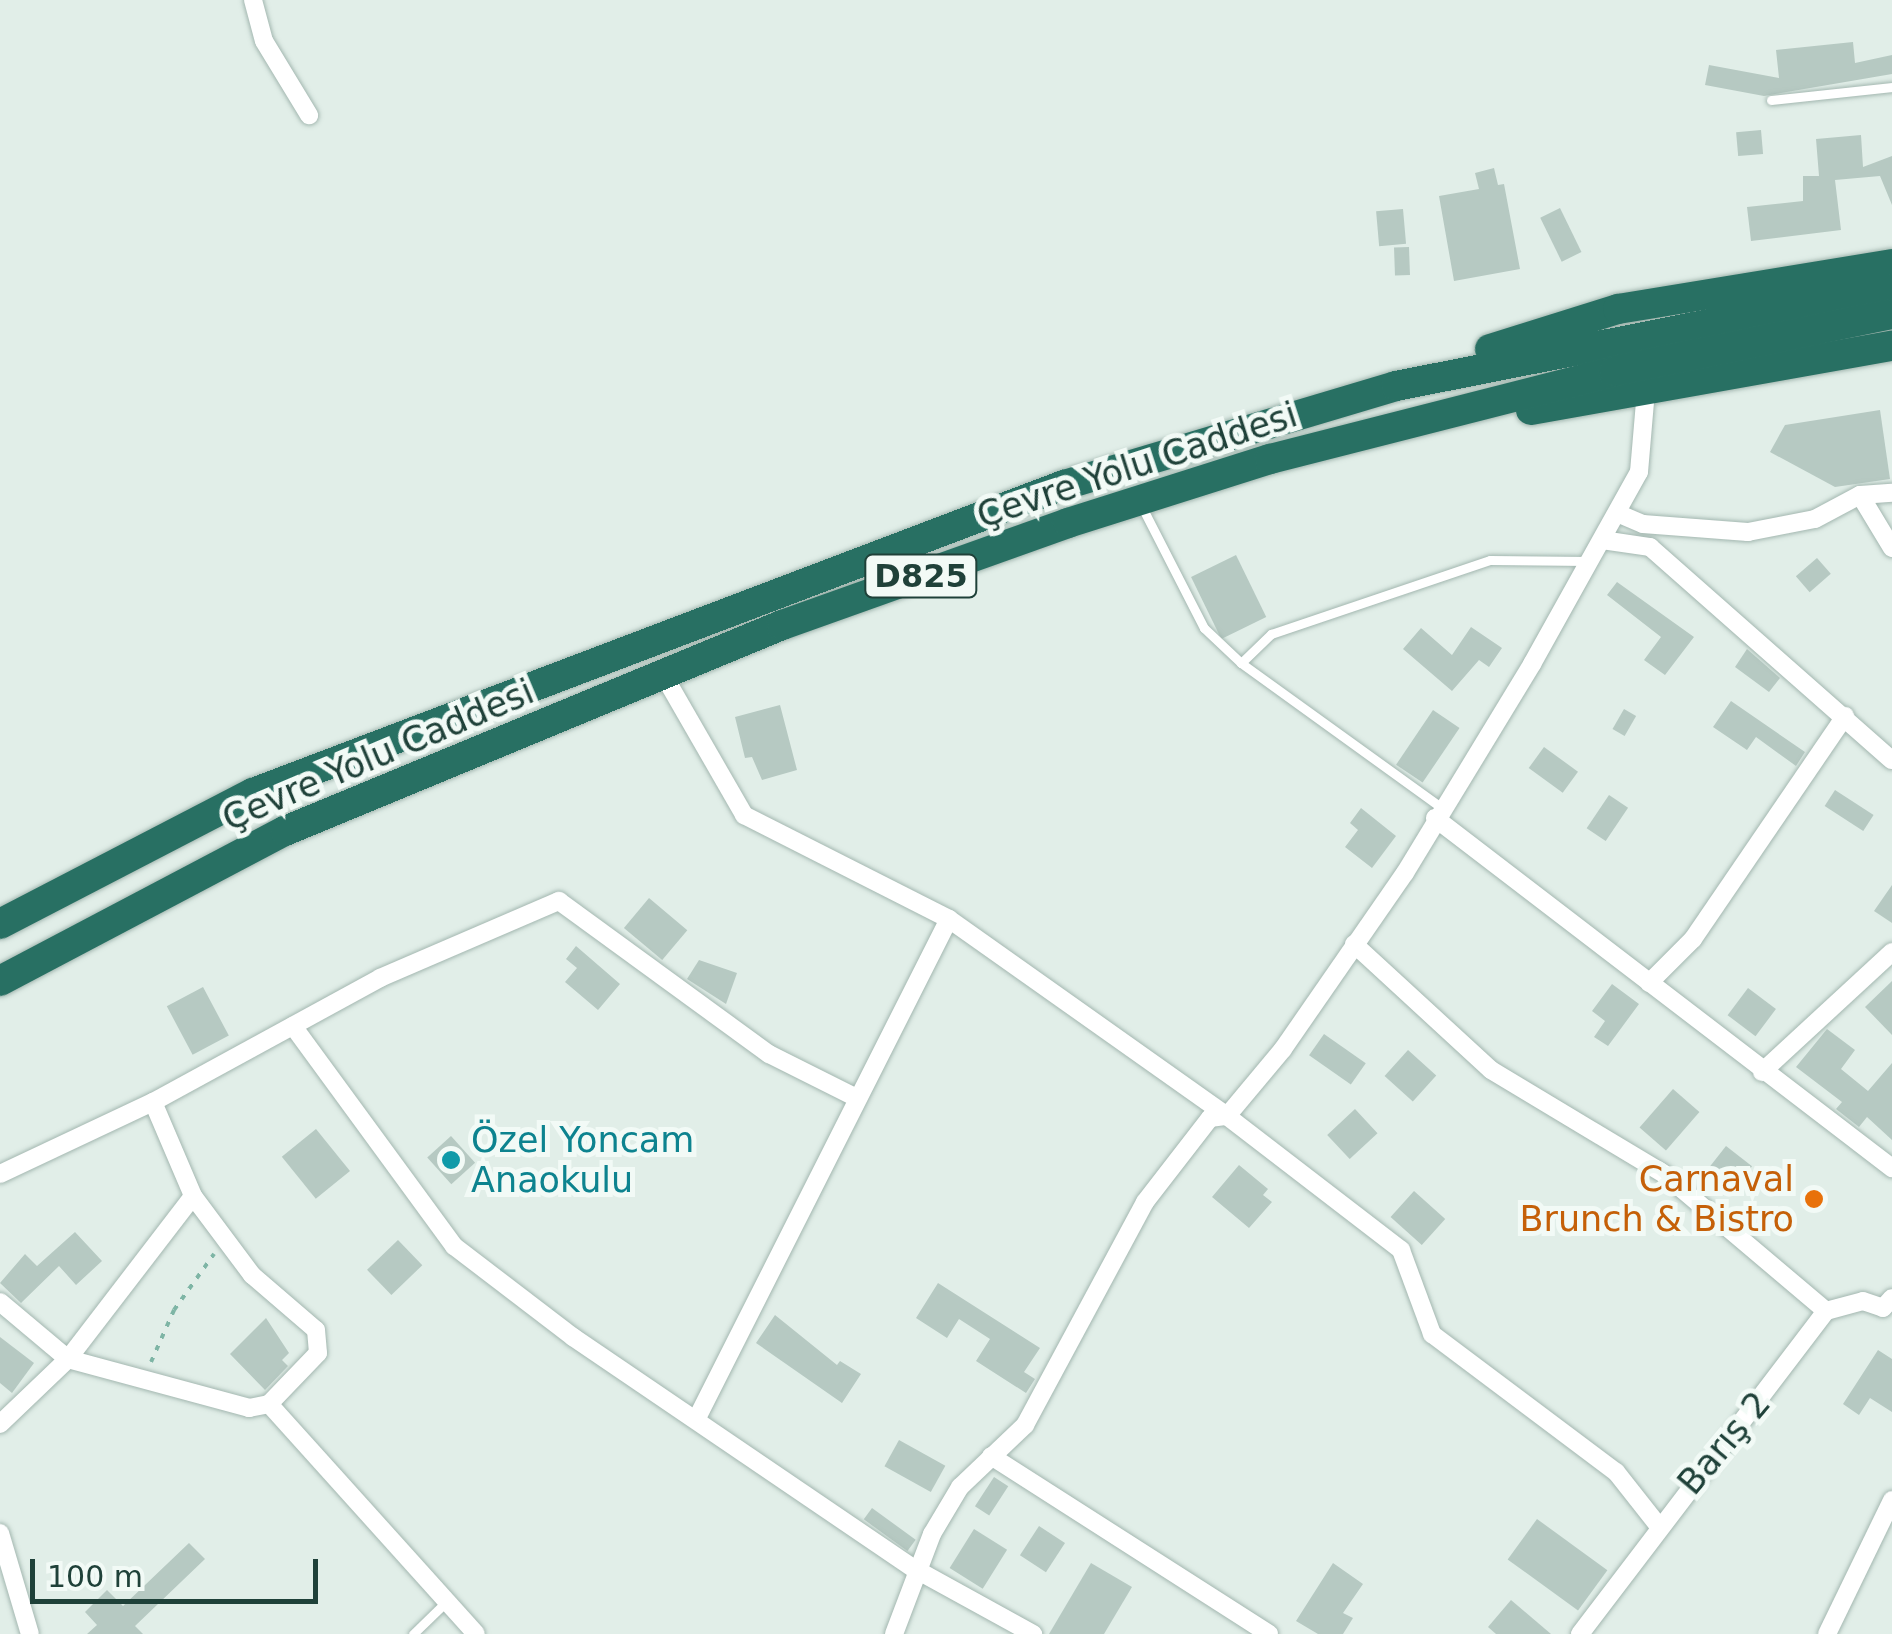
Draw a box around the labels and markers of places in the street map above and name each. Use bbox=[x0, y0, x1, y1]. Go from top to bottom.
place label: Özel Yoncam Anaokulu bbox=[471, 1119, 694, 1201]
marker: Özel Yoncam Anaokulu bbox=[440, 1149, 462, 1171]
place label: Carnaval Brunch & Bistro bbox=[1520, 1158, 1794, 1240]
marker: Carnaval Brunch & Bistro bbox=[1803, 1188, 1825, 1210]

